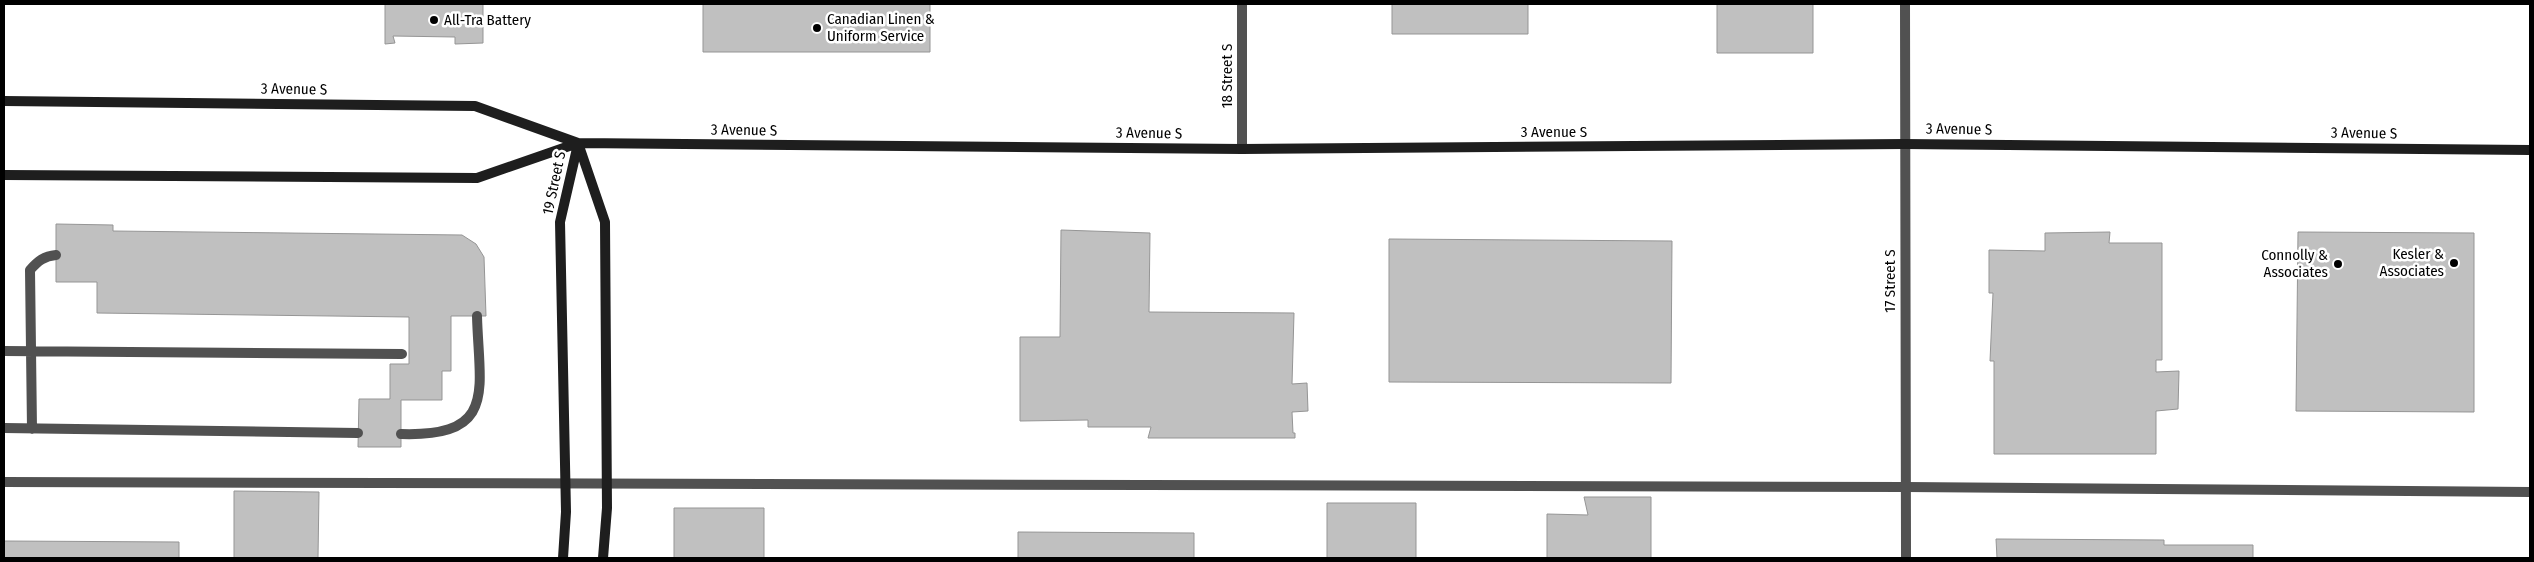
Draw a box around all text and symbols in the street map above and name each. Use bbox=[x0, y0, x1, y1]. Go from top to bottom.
place label: Canadian Linen & Uniform Service bbox=[827, 10, 935, 45]
place label: All-Tra Battery bbox=[444, 11, 531, 29]
marker: All-Tra Battery bbox=[428, 14, 440, 26]
marker: Canadian Linen & Uniform Service bbox=[811, 22, 823, 34]
street label: 18 Street S bbox=[1218, 44, 1236, 108]
street label: 3 Avenue S bbox=[261, 79, 327, 99]
street label: 3 Avenue S bbox=[1926, 119, 1992, 139]
street label: 3 Avenue S bbox=[711, 120, 777, 140]
street label: 3 Avenue S bbox=[1116, 123, 1182, 143]
street label: 3 Avenue S bbox=[1521, 123, 1587, 141]
street label: 3 Avenue S bbox=[2331, 123, 2397, 143]
street label: 19 Street S bbox=[538, 150, 570, 216]
place label: Kesler & Associates bbox=[2380, 245, 2444, 280]
place label: Connolly & Associates bbox=[2261, 246, 2328, 281]
street label: 17 Street S bbox=[1881, 249, 1899, 313]
marker: Kesler & Associates bbox=[2448, 257, 2460, 269]
marker: Connolly & Associates bbox=[2332, 258, 2344, 270]

